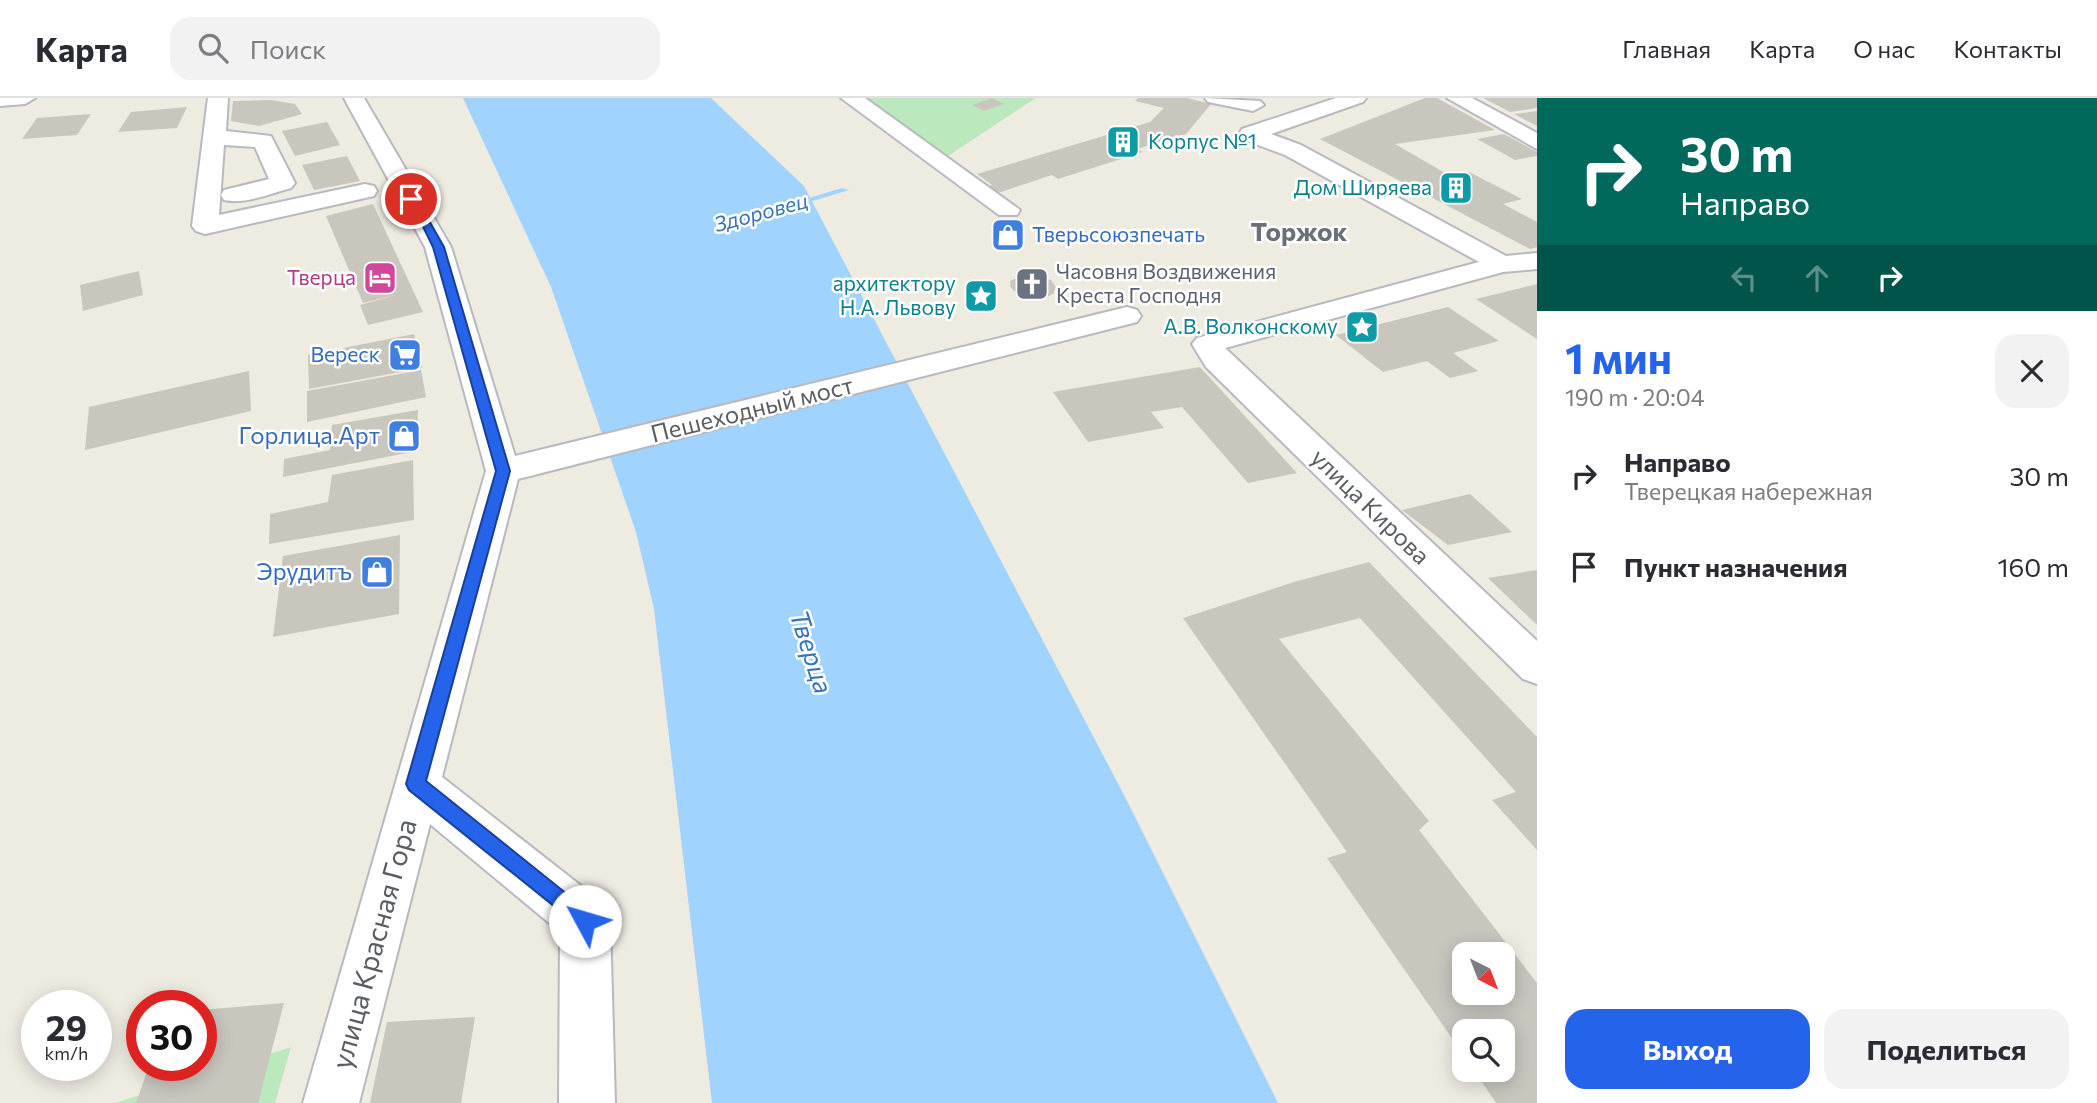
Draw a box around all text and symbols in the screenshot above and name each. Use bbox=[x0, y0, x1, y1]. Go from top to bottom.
search box bbox=[170, 17, 660, 80]
text: Карта bbox=[35, 28, 128, 69]
icon: search bbox=[194, 29, 232, 67]
text: Поиск bbox=[250, 33, 326, 64]
text: Главная bbox=[1622, 34, 1711, 63]
text: Карта bbox=[1749, 34, 1815, 63]
text: О нас bbox=[1853, 34, 1915, 63]
text: Контакты bbox=[1953, 34, 2062, 63]
text: 30 m bbox=[1680, 122, 1793, 182]
building icon: Корпус №1 bbox=[1104, 123, 1142, 161]
icon: right bbox=[1565, 126, 1656, 217]
place label: Корпус №1 bbox=[1148, 128, 1257, 153]
pin bbox=[381, 169, 441, 229]
building icon: Дом Ширяева bbox=[1437, 169, 1475, 207]
place label: Дом Ширяева bbox=[1294, 174, 1432, 199]
icon: arrive bbox=[392, 180, 430, 218]
text: Направо bbox=[1680, 182, 1810, 222]
water label: Здоровец bbox=[711, 187, 810, 236]
district label: Торжок bbox=[1251, 215, 1348, 246]
shop icon: Тверьсоюзпечать bbox=[989, 216, 1027, 254]
place label: Тверьсоюзпечать bbox=[1032, 221, 1205, 246]
place label: Часовня Воздвижения Креста Господня bbox=[1056, 258, 1276, 307]
hotel icon: Тверца bbox=[361, 259, 399, 297]
icon: left bbox=[1725, 259, 1763, 297]
icon: ahead bbox=[1798, 259, 1836, 297]
icon: right bbox=[1871, 259, 1909, 297]
place label: Тверца bbox=[287, 264, 356, 289]
church icon: Часовня Воздвижения Креста Господня bbox=[1013, 265, 1051, 303]
place label: архитектору Н.А. Львову bbox=[833, 270, 956, 319]
place icon: архитектору Н.А. Львову bbox=[962, 277, 1000, 315]
place icon: А.В. Волконскому bbox=[1343, 308, 1381, 346]
place label: А.В. Волконскому bbox=[1163, 313, 1338, 338]
text: 1 мин bbox=[1565, 331, 1672, 383]
button: close bbox=[1995, 334, 2069, 408]
supermarket icon: Вереск bbox=[386, 336, 424, 374]
place label: Вереск bbox=[310, 341, 380, 366]
street label: Пешеходный мост bbox=[647, 369, 856, 448]
text: 190 m · 20:04 bbox=[1565, 383, 1704, 411]
shop icon: Горлица.Арт bbox=[385, 417, 423, 455]
place label: Горлица.Арт bbox=[239, 420, 380, 449]
street label: улица Кирова bbox=[1306, 442, 1436, 570]
text: Направо bbox=[1624, 446, 1731, 477]
icon: right bbox=[1565, 457, 1603, 495]
text: 30 m bbox=[2010, 460, 2069, 491]
text: Тверецкая набережная bbox=[1624, 477, 1873, 505]
icon: arrive bbox=[1565, 548, 1603, 586]
text: Пункт назначения bbox=[1624, 551, 1848, 582]
text: 160 m bbox=[1997, 551, 2069, 582]
shop icon: Эрудитъ bbox=[358, 553, 396, 591]
place label: Эрудитъ bbox=[256, 556, 352, 585]
water label: Тверца bbox=[784, 606, 840, 697]
street label: улица Красная Гора bbox=[323, 815, 423, 1072]
position arrow bbox=[548, 884, 622, 958]
north arrow bbox=[1452, 942, 1516, 1004]
map controls bbox=[1452, 942, 1515, 1082]
speed limit sign: 30 bbox=[126, 990, 217, 1081]
text: 29 bbox=[46, 1005, 87, 1048]
button: Выход bbox=[1565, 1009, 1810, 1089]
button: Поделиться bbox=[1824, 1009, 2069, 1089]
button: search bbox=[1452, 1019, 1515, 1082]
text: km/h bbox=[45, 1042, 88, 1064]

